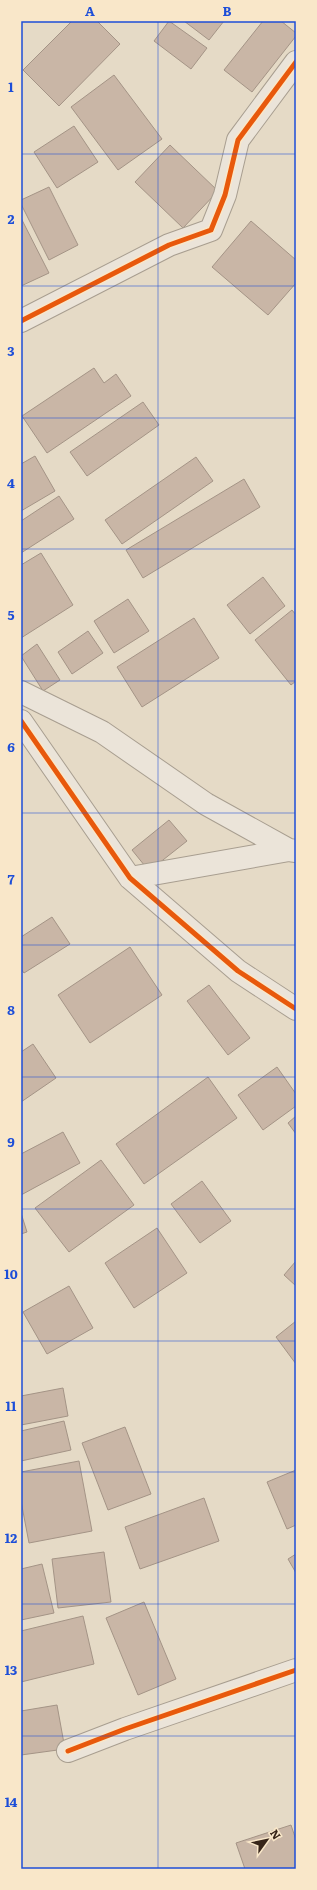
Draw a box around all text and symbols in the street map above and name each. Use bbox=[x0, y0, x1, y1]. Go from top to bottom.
text: A bbox=[85, 1, 95, 20]
text: B bbox=[223, 1, 232, 20]
text: 1 bbox=[8, 77, 14, 96]
text: 2 bbox=[8, 209, 15, 228]
text: 3 bbox=[7, 341, 15, 360]
text: 4 bbox=[7, 473, 15, 492]
text: 5 bbox=[7, 605, 15, 624]
text: 6 bbox=[7, 737, 15, 756]
text: 7 bbox=[7, 869, 15, 888]
text: 8 bbox=[7, 1000, 15, 1019]
text: 9 bbox=[7, 1132, 15, 1151]
text: 10 bbox=[4, 1264, 18, 1283]
text: 11 bbox=[6, 1396, 17, 1415]
text: 12 bbox=[5, 1528, 17, 1547]
text: 13 bbox=[5, 1660, 17, 1679]
text: 14 bbox=[5, 1792, 18, 1811]
north arrow bbox=[247, 1820, 287, 1860]
text: N bbox=[267, 1826, 285, 1842]

